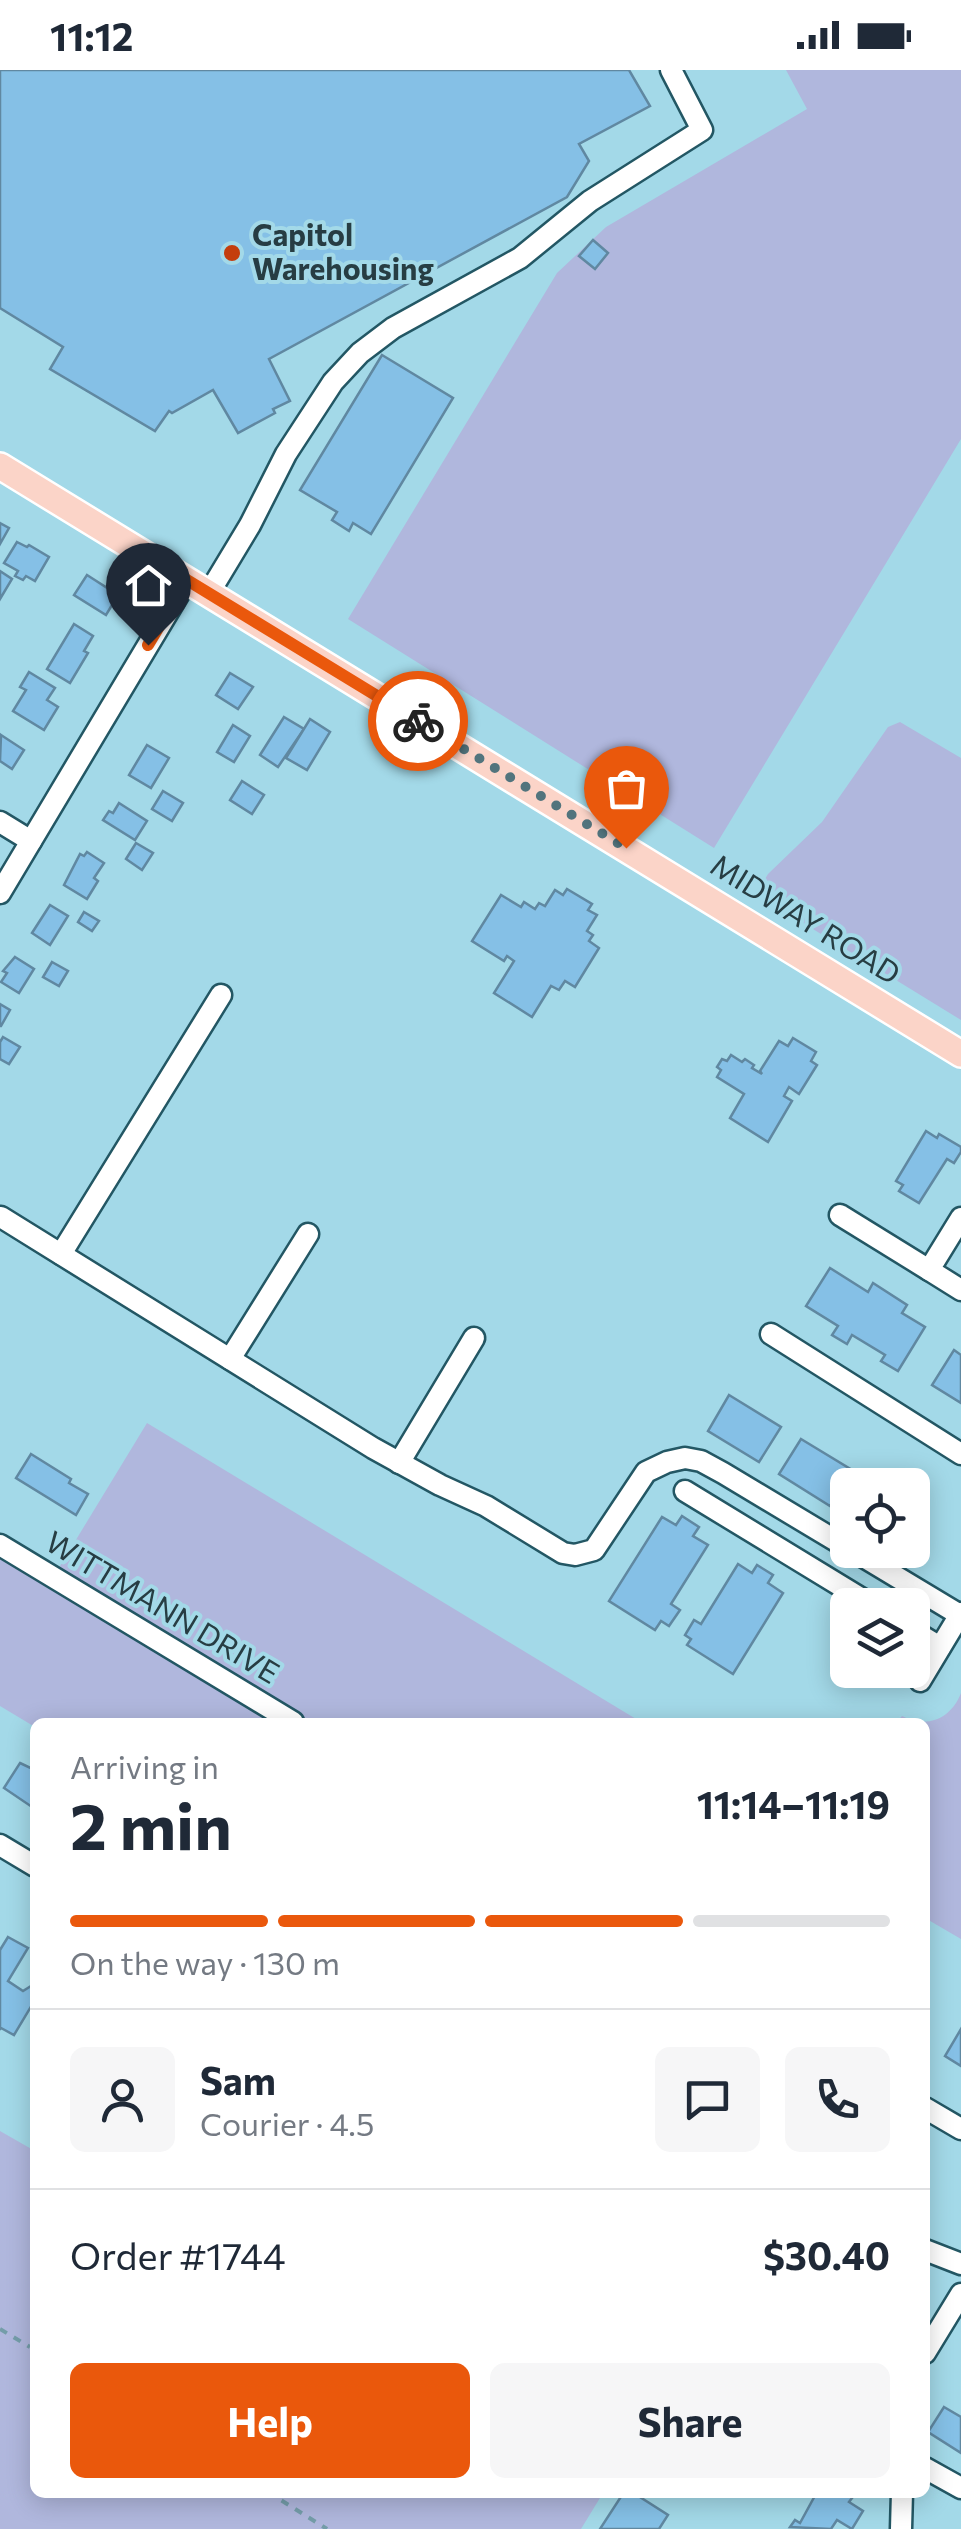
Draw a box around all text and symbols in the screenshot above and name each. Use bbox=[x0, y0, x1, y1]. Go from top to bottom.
text: 11:12 bbox=[50, 12, 133, 59]
place label: Capitol Warehousing bbox=[252, 215, 434, 286]
marker: Capitol Warehousing bbox=[221, 242, 243, 264]
pin bbox=[106, 543, 191, 646]
icon: home bbox=[121, 558, 176, 613]
courier bbox=[368, 671, 468, 771]
icon: bike bbox=[391, 694, 446, 749]
pin bbox=[584, 746, 669, 849]
icon: bag bbox=[599, 761, 654, 816]
street label: MIDWAY ROAD bbox=[705, 845, 908, 991]
map controls bbox=[830, 1468, 930, 1688]
button: locate bbox=[830, 1468, 930, 1568]
street label: WITTMANN DRIVE bbox=[40, 1522, 287, 1690]
button: layers bbox=[830, 1588, 930, 1688]
text: Arriving in bbox=[70, 1746, 219, 1786]
text: 11:14–11:19 bbox=[697, 1780, 890, 1827]
text: 2 min bbox=[70, 1784, 232, 1863]
text: On the way · 130 m bbox=[70, 1942, 340, 1982]
button: person bbox=[70, 2047, 175, 2152]
button: chat bbox=[655, 2047, 760, 2152]
button: phone bbox=[785, 2047, 890, 2152]
text: Sam bbox=[200, 2056, 276, 2103]
text: Courier · 4.5 bbox=[200, 2103, 374, 2143]
text: Order #1744 bbox=[70, 2231, 286, 2278]
text: $30.40 bbox=[763, 2231, 890, 2278]
button: Help bbox=[70, 2363, 470, 2478]
button: Share bbox=[490, 2363, 890, 2478]

